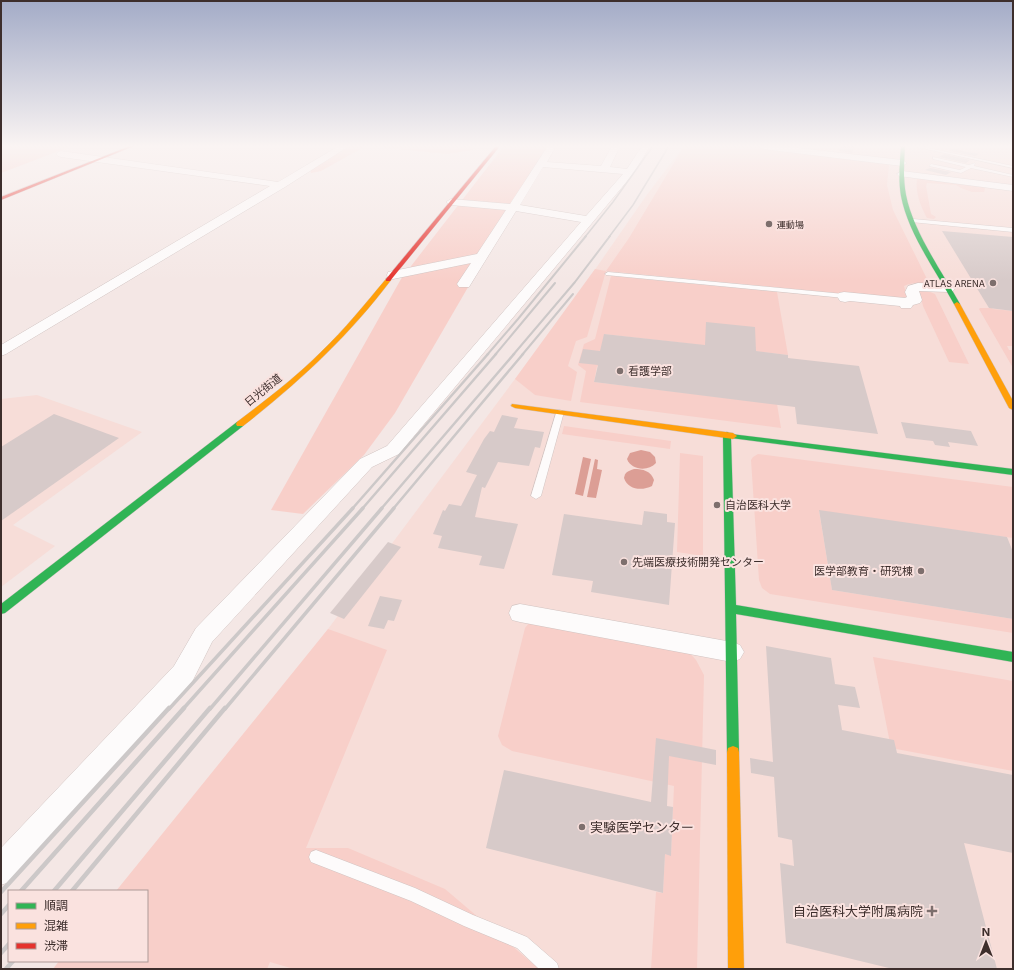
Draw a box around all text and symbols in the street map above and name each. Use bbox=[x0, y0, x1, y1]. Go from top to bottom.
marker: 運動場 bbox=[764, 219, 774, 229]
place label: 運動場 bbox=[777, 219, 804, 230]
place label: ATLAS ARENA bbox=[924, 278, 985, 289]
marker: ATLAS ARENA bbox=[988, 278, 998, 288]
place label: 看護学部 bbox=[628, 364, 672, 378]
marker: 看護学部 bbox=[615, 366, 625, 376]
street label: 日光街道 bbox=[241, 371, 285, 409]
place label: 自治医科大学 bbox=[725, 498, 791, 512]
marker: 自治医科大学 bbox=[712, 500, 722, 510]
place label: 先端医療技術開発センター bbox=[632, 555, 764, 569]
marker: 先端医療技術開発センター bbox=[619, 557, 629, 567]
place label: 医学部教育・研究棟 bbox=[814, 564, 913, 578]
marker: 医学部教育・研究棟 bbox=[916, 566, 926, 576]
place label: 実験医学センター bbox=[590, 819, 694, 835]
marker: 実験医学センター bbox=[577, 822, 587, 832]
legend bbox=[8, 890, 148, 962]
text: 順調 bbox=[44, 898, 68, 913]
place label: 自治医科大学附属病院 bbox=[793, 903, 923, 919]
marker: 自治医科大学附属病院 bbox=[926, 905, 938, 917]
text: 混雑 bbox=[44, 918, 68, 933]
north arrow bbox=[966, 922, 1006, 962]
text: N bbox=[982, 925, 990, 939]
text: 渋滞 bbox=[44, 938, 68, 953]

